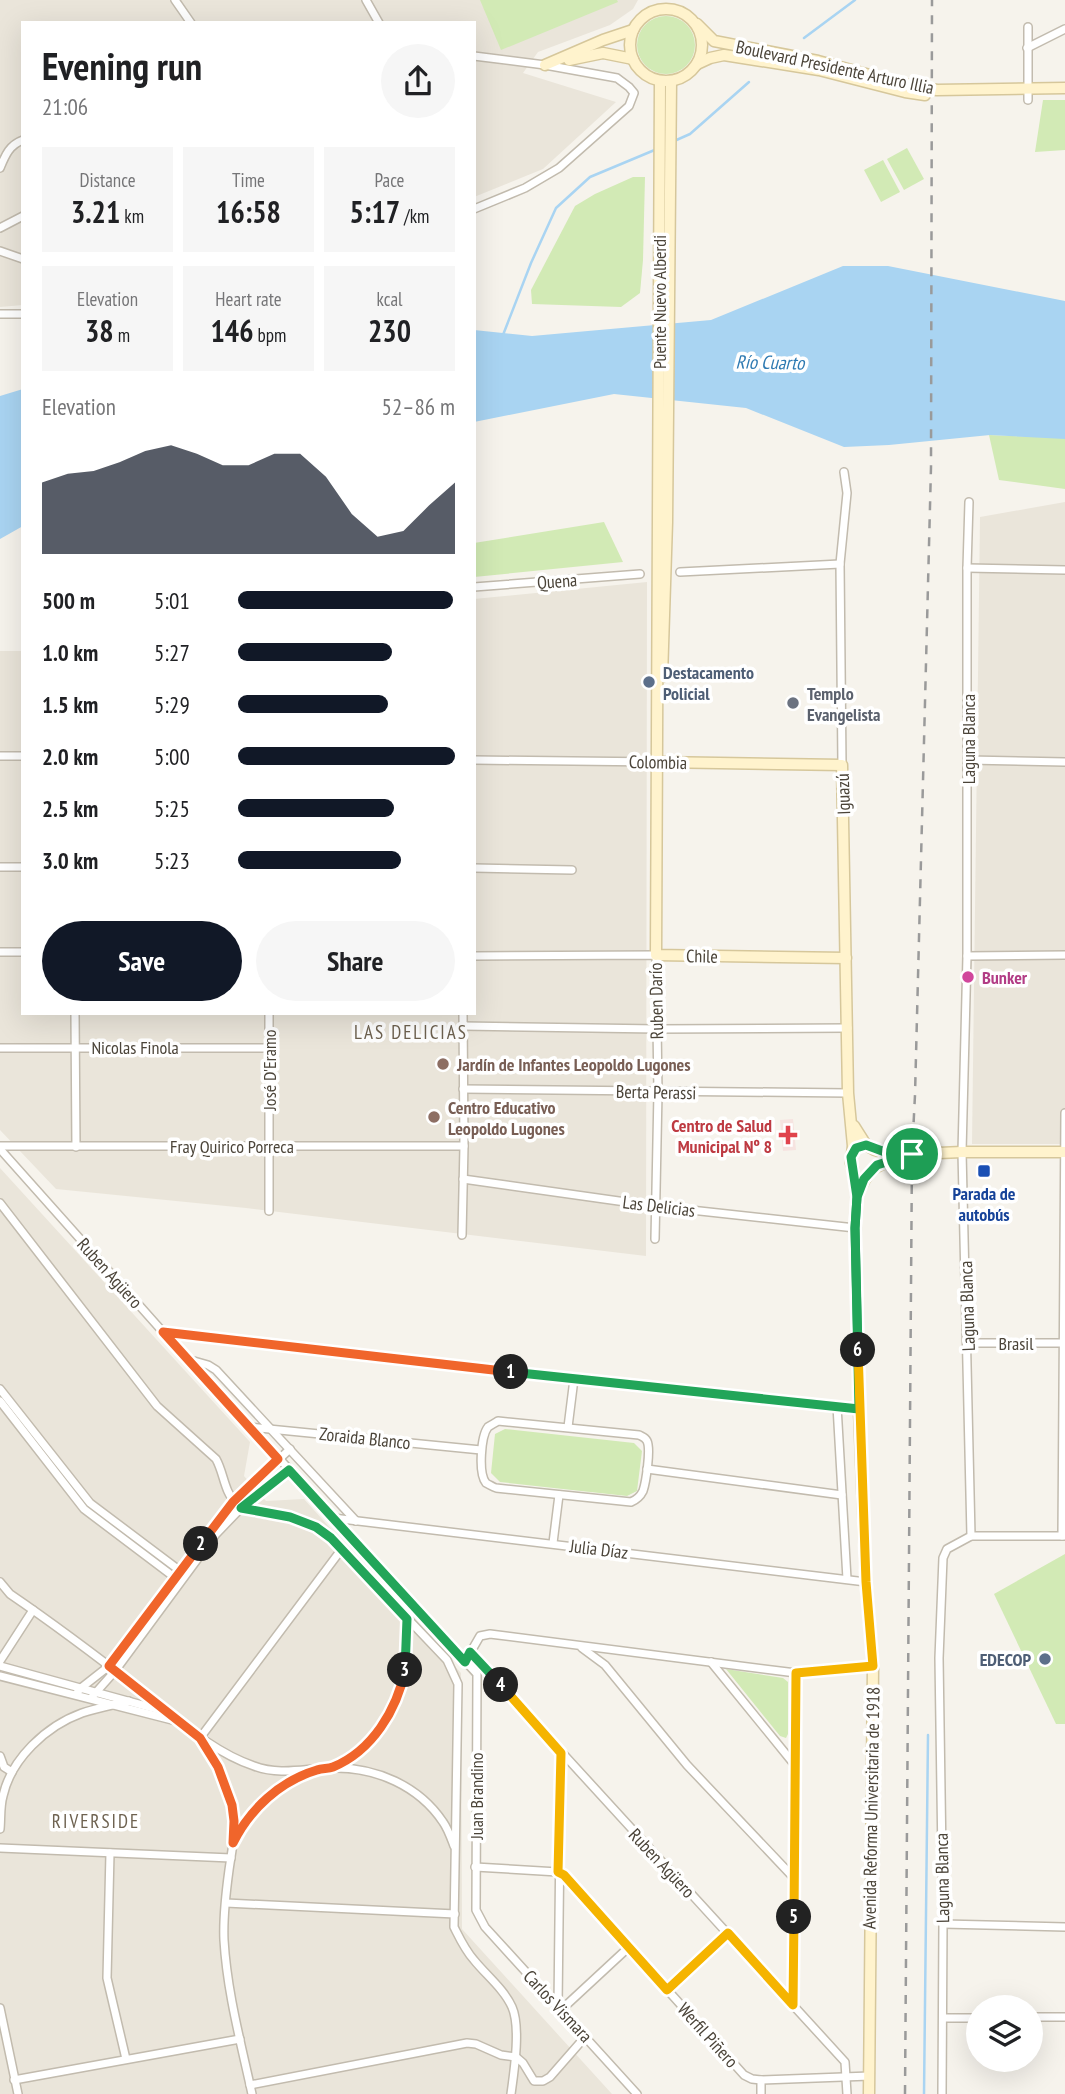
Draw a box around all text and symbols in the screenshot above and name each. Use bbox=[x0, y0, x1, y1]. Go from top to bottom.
street label: Boulevard Presidente Arturo Illia bbox=[734, 35, 936, 99]
text: Evening run bbox=[42, 41, 202, 90]
button: share bbox=[381, 44, 455, 118]
text: 21:06 bbox=[42, 92, 88, 121]
text: Distance bbox=[80, 168, 135, 192]
text: Time bbox=[232, 168, 265, 192]
text: Pace bbox=[375, 168, 404, 192]
text: 3.21 bbox=[71, 192, 120, 231]
text: 16:58 bbox=[216, 192, 281, 231]
text: 5:17 bbox=[350, 192, 400, 231]
text: km bbox=[120, 204, 144, 228]
text: /km bbox=[400, 204, 429, 228]
street label: Puente Nuevo Alberdi bbox=[648, 235, 671, 369]
text: Elevation bbox=[77, 287, 138, 311]
text: Heart rate bbox=[215, 287, 282, 311]
text: kcal bbox=[377, 287, 402, 311]
text: 38 bbox=[85, 311, 114, 350]
text: 146 bbox=[211, 311, 254, 350]
text: 230 bbox=[368, 311, 411, 350]
text: m bbox=[114, 323, 130, 347]
text: bpm bbox=[254, 323, 286, 347]
water label: Río Cuarto bbox=[735, 349, 806, 375]
text: Elevation bbox=[42, 392, 116, 421]
text: 52–86 m bbox=[382, 392, 455, 421]
street label: Quena bbox=[536, 568, 578, 594]
text: 500 m bbox=[42, 586, 95, 615]
text: 5:01 bbox=[154, 586, 190, 615]
text: 1.0 km bbox=[42, 638, 98, 667]
text: 5:27 bbox=[154, 638, 190, 667]
place label: Destacamento Policial bbox=[663, 661, 754, 705]
marker: Destacamento Policial bbox=[641, 674, 657, 690]
place label: Templo Evangelista bbox=[807, 682, 881, 726]
text: 1.5 km bbox=[42, 690, 98, 719]
text: 5:29 bbox=[154, 690, 190, 719]
street label: Laguna Blanca bbox=[957, 694, 980, 784]
marker: Templo Evangelista bbox=[785, 695, 801, 711]
text: 2.0 km bbox=[42, 742, 98, 771]
text: 5:00 bbox=[154, 742, 190, 771]
street label: Colombia bbox=[629, 750, 687, 774]
street label: Iguazú bbox=[831, 773, 855, 815]
text: 2.5 km bbox=[42, 794, 98, 823]
text: 5:25 bbox=[154, 794, 190, 823]
text: 3.0 km bbox=[42, 846, 98, 875]
text: 5:23 bbox=[154, 846, 190, 875]
button: Save bbox=[42, 921, 242, 1001]
button: Share bbox=[256, 921, 455, 1001]
street label: Chile bbox=[686, 944, 718, 968]
street label: Ruben Darío bbox=[644, 962, 668, 1040]
place label: Bunker bbox=[982, 966, 1028, 989]
marker: Bunker bbox=[960, 969, 976, 985]
district label: LAS DELICIAS bbox=[354, 1020, 468, 1044]
street label: José D'Eramo bbox=[258, 1029, 281, 1111]
street label: Nicolas Finola bbox=[91, 1036, 179, 1059]
place label: Jardín de Infantes Leopoldo Lugones bbox=[456, 1053, 691, 1076]
marker: Jardín de Infantes Leopoldo Lugones bbox=[435, 1056, 451, 1072]
street label: Berta Perassi bbox=[616, 1080, 696, 1104]
place label: Centro Educativo Leopoldo Lugones bbox=[448, 1096, 565, 1140]
marker: Centro Educativo Leopoldo Lugones bbox=[426, 1109, 442, 1125]
place label: Centro de Salud Municipal Nº 8 bbox=[671, 1114, 772, 1158]
pin bbox=[882, 1124, 942, 1184]
marker: Centro de Salud Municipal Nº 8 bbox=[778, 1125, 798, 1145]
street label: Fray Quirico Porreca bbox=[170, 1135, 294, 1158]
icon: arrive bbox=[893, 1135, 931, 1173]
marker: Parada de autobús bbox=[976, 1163, 992, 1179]
place label: Parada de autobús bbox=[952, 1182, 1016, 1226]
street label: Las Delicias bbox=[621, 1190, 697, 1222]
street label: Ruben Agüero bbox=[72, 1233, 148, 1313]
street label: Laguna Blanca bbox=[954, 1260, 980, 1352]
pin: 6 bbox=[840, 1332, 876, 1368]
street label: Brasil bbox=[999, 1332, 1034, 1355]
text: 6 bbox=[853, 1337, 862, 1361]
pin: 1 bbox=[494, 1354, 528, 1390]
text: 1 bbox=[506, 1359, 515, 1383]
street label: Zoraida Blanco bbox=[318, 1422, 412, 1454]
pin: 2 bbox=[184, 1526, 218, 1562]
text: 2 bbox=[196, 1531, 205, 1555]
street label: Julia Díaz bbox=[568, 1534, 629, 1564]
place label: EDECOP bbox=[980, 1648, 1031, 1671]
marker: EDECOP bbox=[1037, 1651, 1053, 1667]
pin: 3 bbox=[388, 1652, 422, 1688]
text: 3 bbox=[400, 1657, 409, 1681]
pin: 4 bbox=[484, 1668, 518, 1702]
text: 4 bbox=[496, 1672, 505, 1696]
street label: Avenida Reforma Universitaria de 1918 bbox=[857, 1687, 885, 1929]
street label: Juan Brandino bbox=[465, 1752, 488, 1840]
district label: RIVERSIDE bbox=[52, 1809, 140, 1833]
street label: Ruben Agüero bbox=[624, 1823, 700, 1903]
street label: Laguna Blanca bbox=[930, 1833, 954, 1923]
pin: 5 bbox=[776, 1899, 812, 1934]
text: 5 bbox=[789, 1904, 798, 1928]
street label: Carlos Vismara bbox=[519, 1965, 597, 2047]
map controls bbox=[966, 1995, 1043, 2072]
button: layers bbox=[966, 1995, 1043, 2072]
street label: Werfil Piñero bbox=[673, 1998, 743, 2072]

